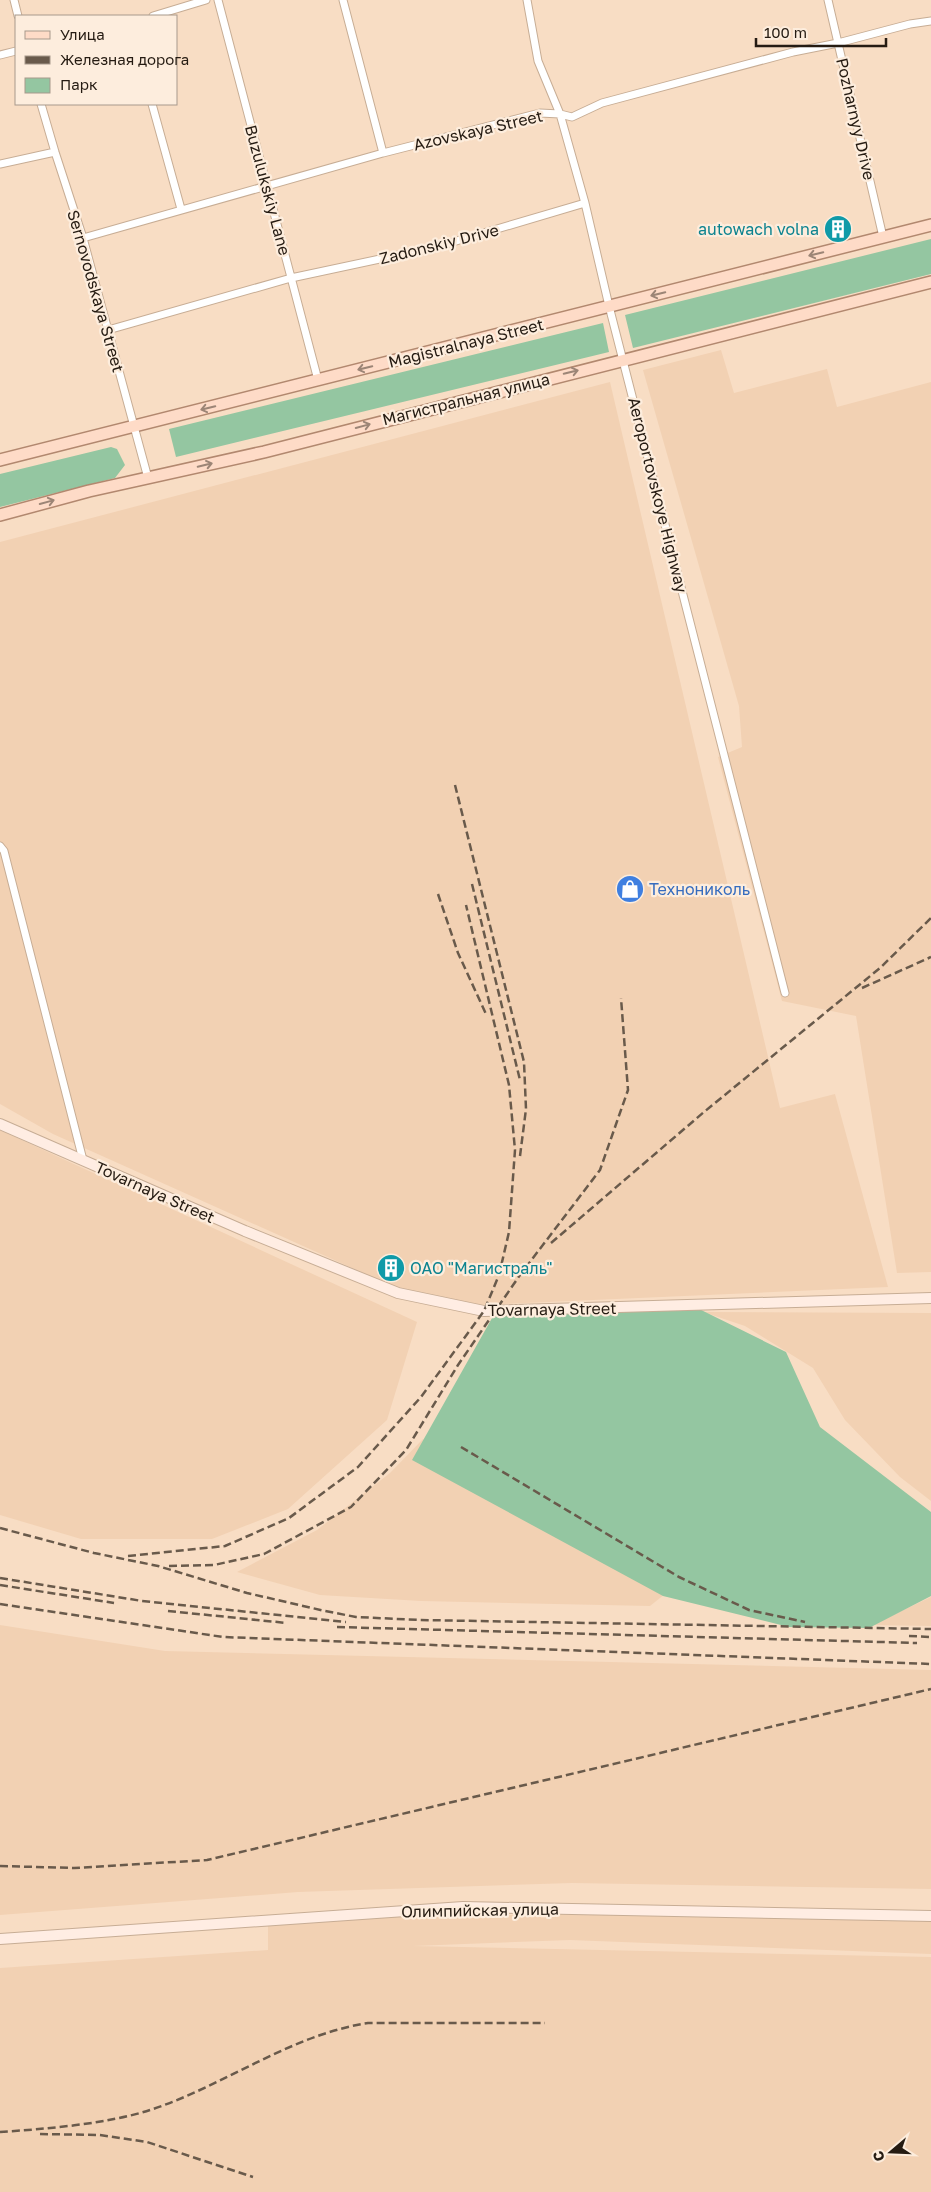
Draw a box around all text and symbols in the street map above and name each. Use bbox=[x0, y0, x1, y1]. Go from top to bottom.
legend bbox=[15, 15, 178, 105]
scale bar bbox=[756, 15, 886, 47]
text: 100 m bbox=[764, 23, 807, 41]
text: Улица bbox=[60, 25, 105, 43]
text: Железная дорога bbox=[60, 50, 189, 68]
street label: Pozharnyy Drive bbox=[832, 56, 880, 182]
text: Парк bbox=[60, 75, 98, 93]
street label: Azovskaya Street bbox=[411, 105, 545, 155]
street label: Buzulukskiy Lane bbox=[241, 123, 295, 257]
street label: Sernovodskaya Street bbox=[63, 208, 129, 374]
building icon: autowach volna bbox=[823, 214, 853, 244]
street label: Zadonskiy Drive bbox=[377, 219, 501, 269]
place label: autowach volna bbox=[698, 219, 819, 239]
one-way arrow bbox=[808, 250, 824, 259]
one-way arrow bbox=[651, 289, 667, 299]
street label: Magistralnaya Street bbox=[386, 314, 546, 372]
one-way arrow bbox=[358, 364, 374, 373]
one-way arrow bbox=[563, 367, 579, 377]
street label: Магистральная улица bbox=[380, 369, 552, 429]
street label: Aeroportovskoye Highway bbox=[624, 395, 692, 595]
one-way arrow bbox=[200, 404, 216, 413]
one-way arrow bbox=[354, 421, 370, 430]
one-way arrow bbox=[197, 460, 213, 469]
one-way arrow bbox=[39, 497, 55, 507]
shop icon: Технониколь bbox=[615, 874, 645, 904]
place label: Технониколь bbox=[649, 879, 750, 899]
street label: Tovarnaya Street bbox=[92, 1157, 218, 1227]
building icon: ОАО "Магистраль" bbox=[376, 1253, 406, 1283]
place label: ОАО "Магистраль" bbox=[410, 1258, 552, 1278]
street label: Tovarnaya Street bbox=[487, 1298, 617, 1320]
street label: Олимпийская улица bbox=[401, 1899, 559, 1921]
north arrow bbox=[866, 2127, 916, 2177]
text: С bbox=[869, 2149, 888, 2164]

